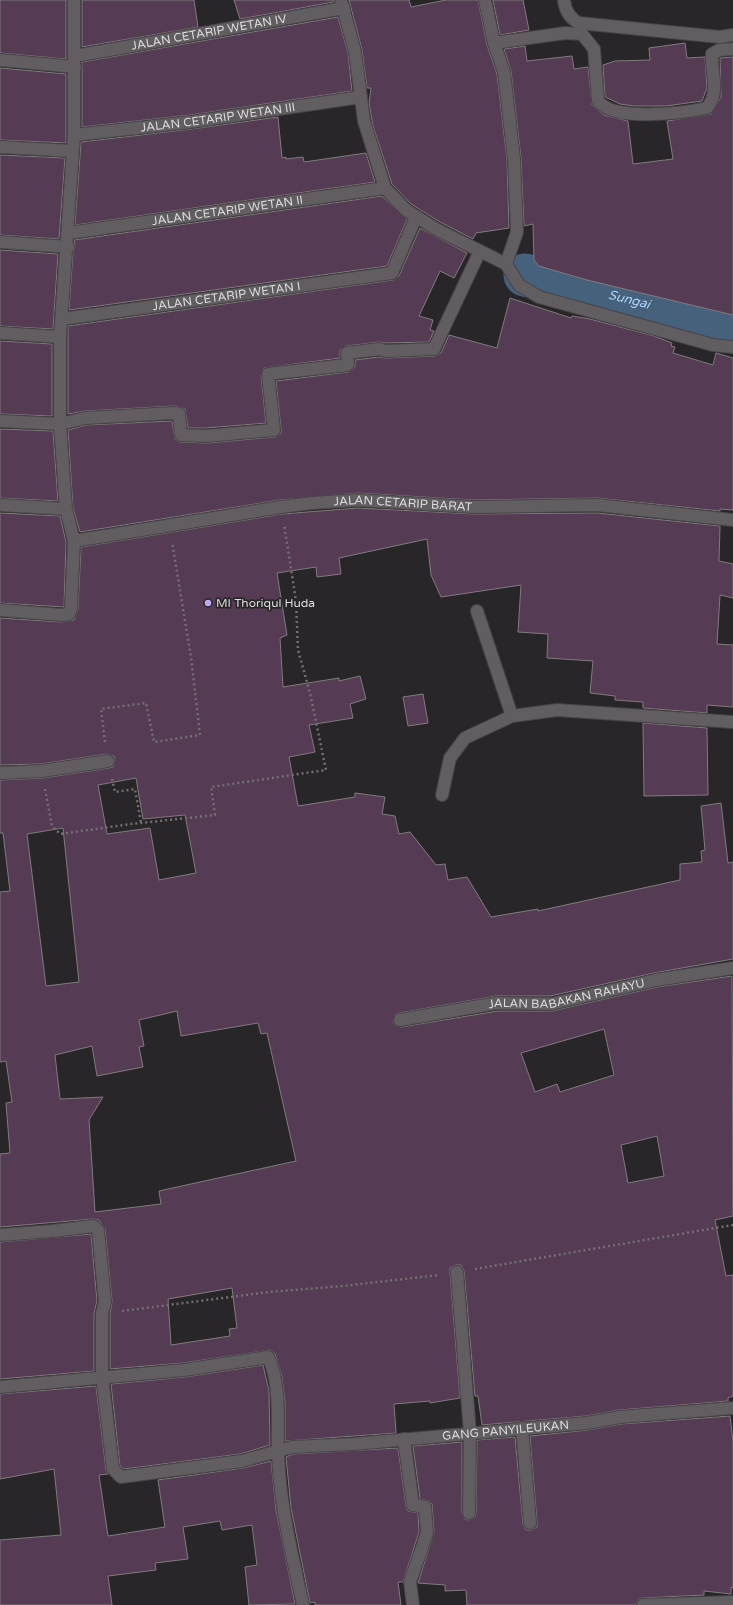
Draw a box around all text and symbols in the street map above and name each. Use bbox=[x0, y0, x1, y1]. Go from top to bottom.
street label: JALAN CETARIP WETAN IV bbox=[130, 11, 288, 53]
street label: JALAN CETARIP WETAN III bbox=[140, 100, 296, 135]
street label: JALAN CETARIP WETAN II bbox=[151, 193, 304, 228]
street label: JALAN CETARIP WETAN I bbox=[152, 279, 301, 313]
water label: Sungai bbox=[607, 287, 653, 313]
street label: JALAN CETARIP BARAT bbox=[333, 493, 473, 514]
place label: MI Thoriqul Huda bbox=[216, 596, 315, 610]
marker: MI Thoriqul Huda bbox=[203, 598, 213, 608]
street label: JALAN BABAKAN RAHAYU bbox=[487, 976, 646, 1011]
street label: GANG PANYILEUKAN bbox=[442, 1418, 570, 1443]

